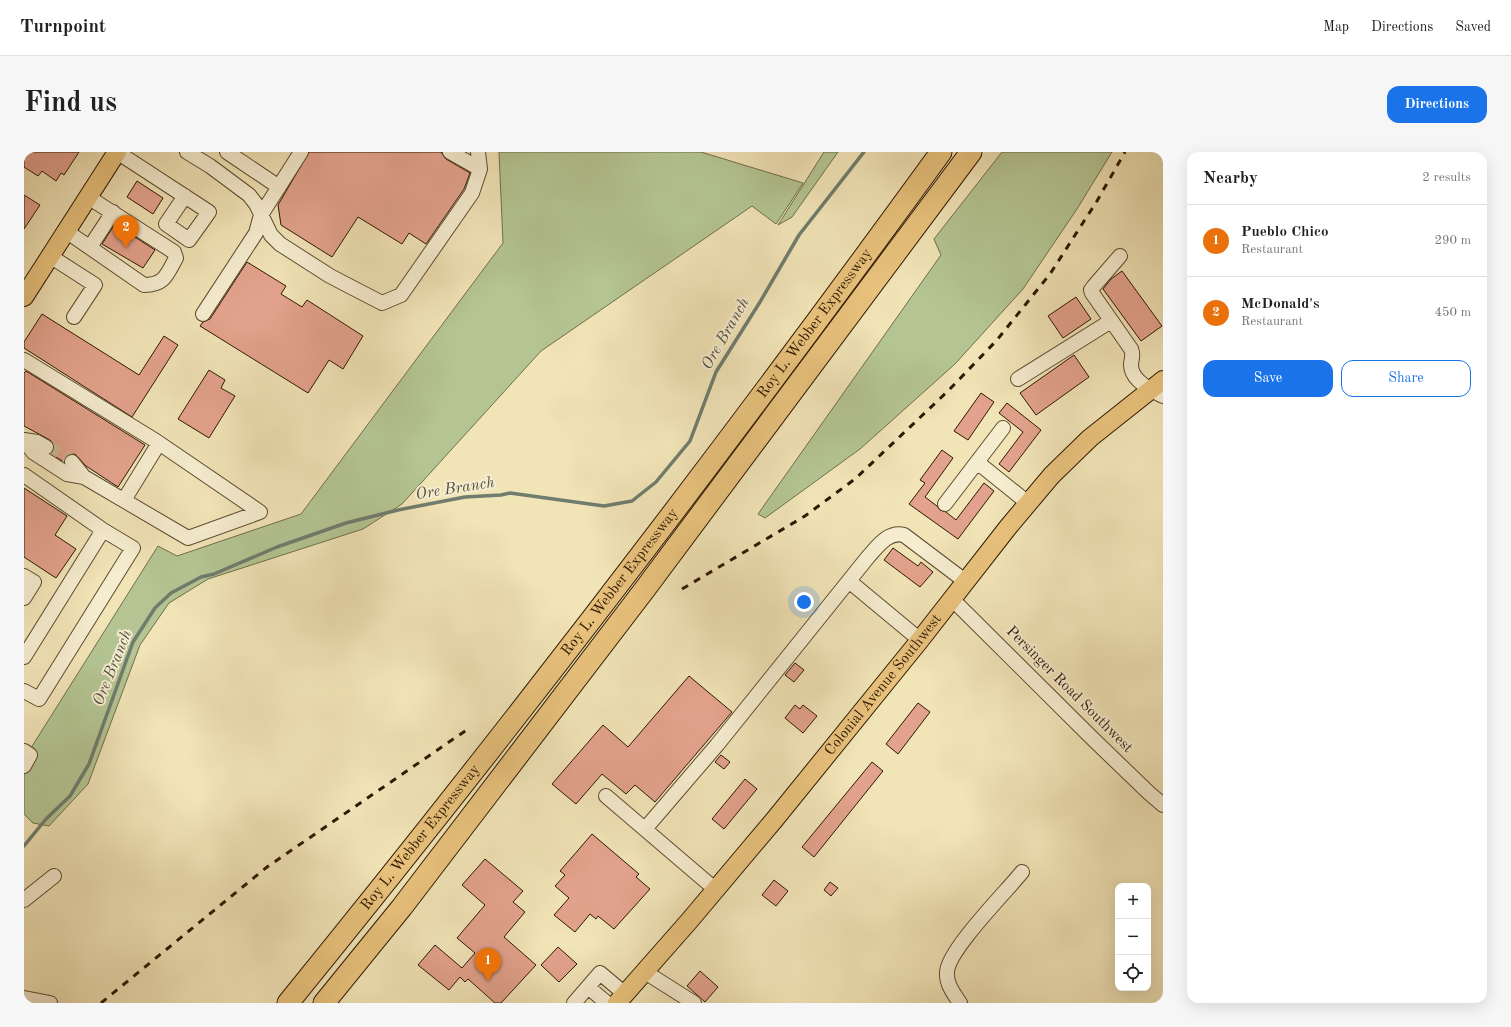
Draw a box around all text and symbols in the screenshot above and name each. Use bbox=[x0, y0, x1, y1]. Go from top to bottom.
text: Turnpoint bbox=[20, 18, 106, 37]
text: Map bbox=[1323, 20, 1349, 34]
text: Directions bbox=[1371, 20, 1433, 34]
text: Saved bbox=[1455, 20, 1491, 34]
button: Directions bbox=[1387, 86, 1487, 123]
text: Find us bbox=[24, 90, 117, 118]
text: Nearby bbox=[1203, 170, 1258, 187]
text: 2 results bbox=[1422, 171, 1471, 184]
pin: 2 bbox=[113, 215, 139, 248]
text: Pueblo Chico bbox=[1241, 225, 1328, 240]
text: 1 bbox=[1212, 234, 1220, 247]
text: 290 m bbox=[1434, 234, 1471, 247]
text: Restaurant bbox=[1241, 243, 1303, 256]
street label: Roy L. Webber Expressway bbox=[755, 246, 875, 401]
water label: Ore Branch bbox=[699, 295, 753, 373]
text: McDonald's bbox=[1241, 297, 1319, 312]
text: 2 bbox=[1212, 306, 1220, 319]
text: 450 m bbox=[1434, 306, 1471, 319]
text: Restaurant bbox=[1241, 315, 1303, 328]
button: Save bbox=[1203, 360, 1333, 397]
button: Share bbox=[1341, 360, 1471, 397]
water label: Ore Branch bbox=[414, 475, 496, 503]
street label: Roy L. Webber Expressway bbox=[559, 506, 681, 659]
your location bbox=[794, 592, 814, 612]
street label: Colonial Avenue Southwest bbox=[822, 611, 945, 758]
street label: Persinger Road Southwest bbox=[1003, 624, 1135, 756]
water label: Ore Branch bbox=[91, 628, 135, 708]
street label: Roy L. Webber Expressway bbox=[358, 762, 483, 913]
map controls bbox=[1115, 883, 1151, 991]
button: + bbox=[1115, 883, 1151, 919]
button: − bbox=[1115, 919, 1151, 955]
pin: 1 bbox=[475, 948, 501, 981]
button: locate bbox=[1115, 955, 1151, 991]

